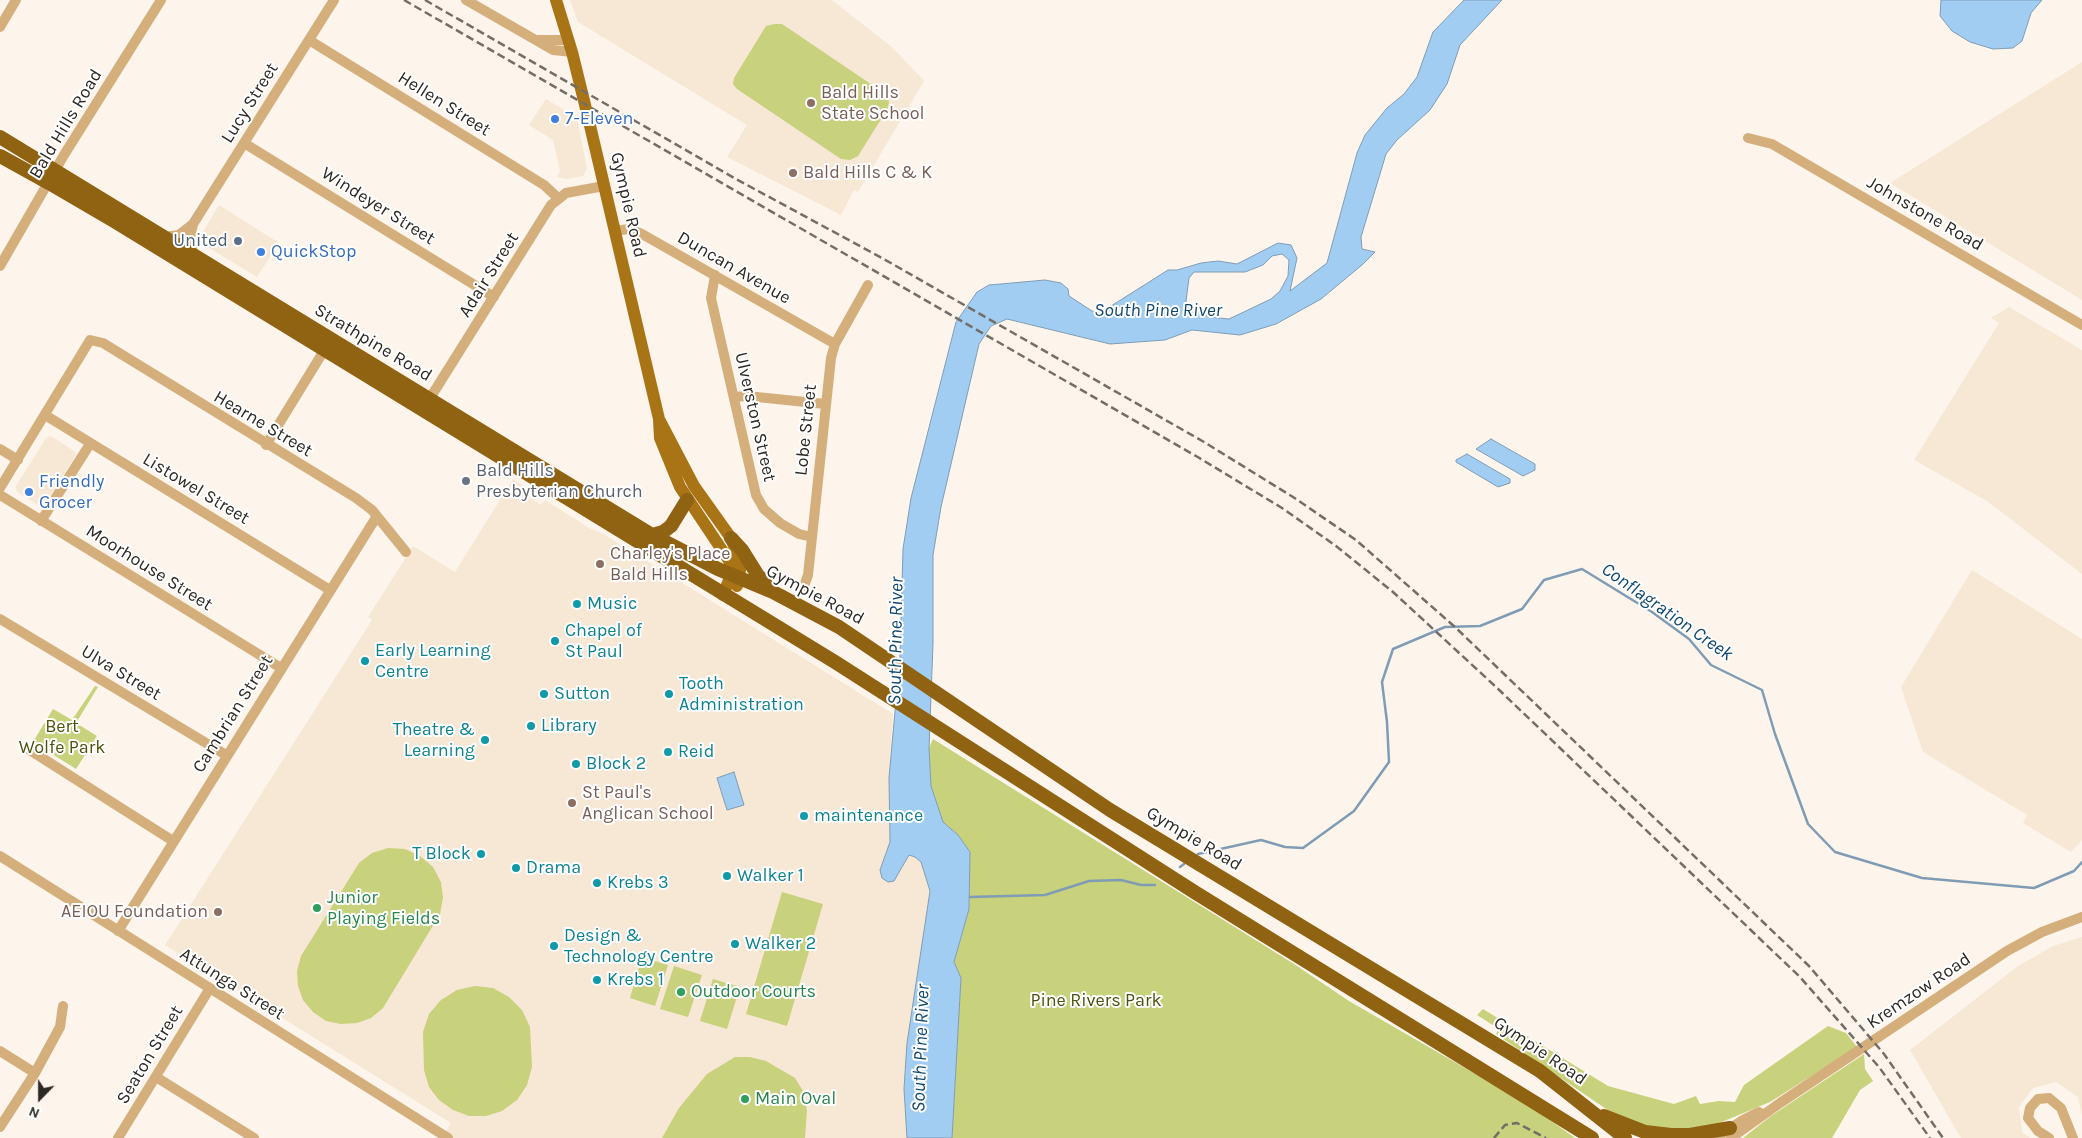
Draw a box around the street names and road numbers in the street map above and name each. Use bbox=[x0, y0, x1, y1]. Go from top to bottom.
street label: Lucy Street bbox=[217, 59, 283, 147]
street label: Bald Hills Road bbox=[25, 65, 107, 183]
street label: Hellen Street bbox=[394, 67, 494, 141]
street label: Gympie Road bbox=[605, 150, 651, 260]
street label: Windeyer Street bbox=[317, 162, 439, 250]
street label: Johnstone Road bbox=[1863, 172, 1987, 256]
street label: Duncan Avenue bbox=[674, 227, 794, 309]
street label: Adair Street bbox=[454, 228, 524, 322]
street label: Strathpine Road bbox=[310, 299, 436, 387]
street label: Ulverston Street bbox=[730, 350, 780, 484]
street label: Lobe Street bbox=[790, 383, 822, 477]
street label: Hearne Street bbox=[210, 386, 316, 462]
street label: Listowel Street bbox=[139, 449, 253, 529]
street label: Moorhouse Street bbox=[82, 520, 216, 616]
street label: Gympie Road bbox=[762, 560, 868, 630]
street label: Ulva Street bbox=[77, 641, 165, 705]
street label: Cambrian Street bbox=[188, 651, 278, 777]
street label: Gympie Road bbox=[1142, 802, 1246, 876]
street label: Attunga Street bbox=[176, 943, 288, 1025]
street label: Kremzow Road bbox=[1863, 948, 1975, 1034]
street label: Seaton Street bbox=[112, 1002, 188, 1108]
street label: Gympie Road bbox=[1489, 1012, 1591, 1090]

